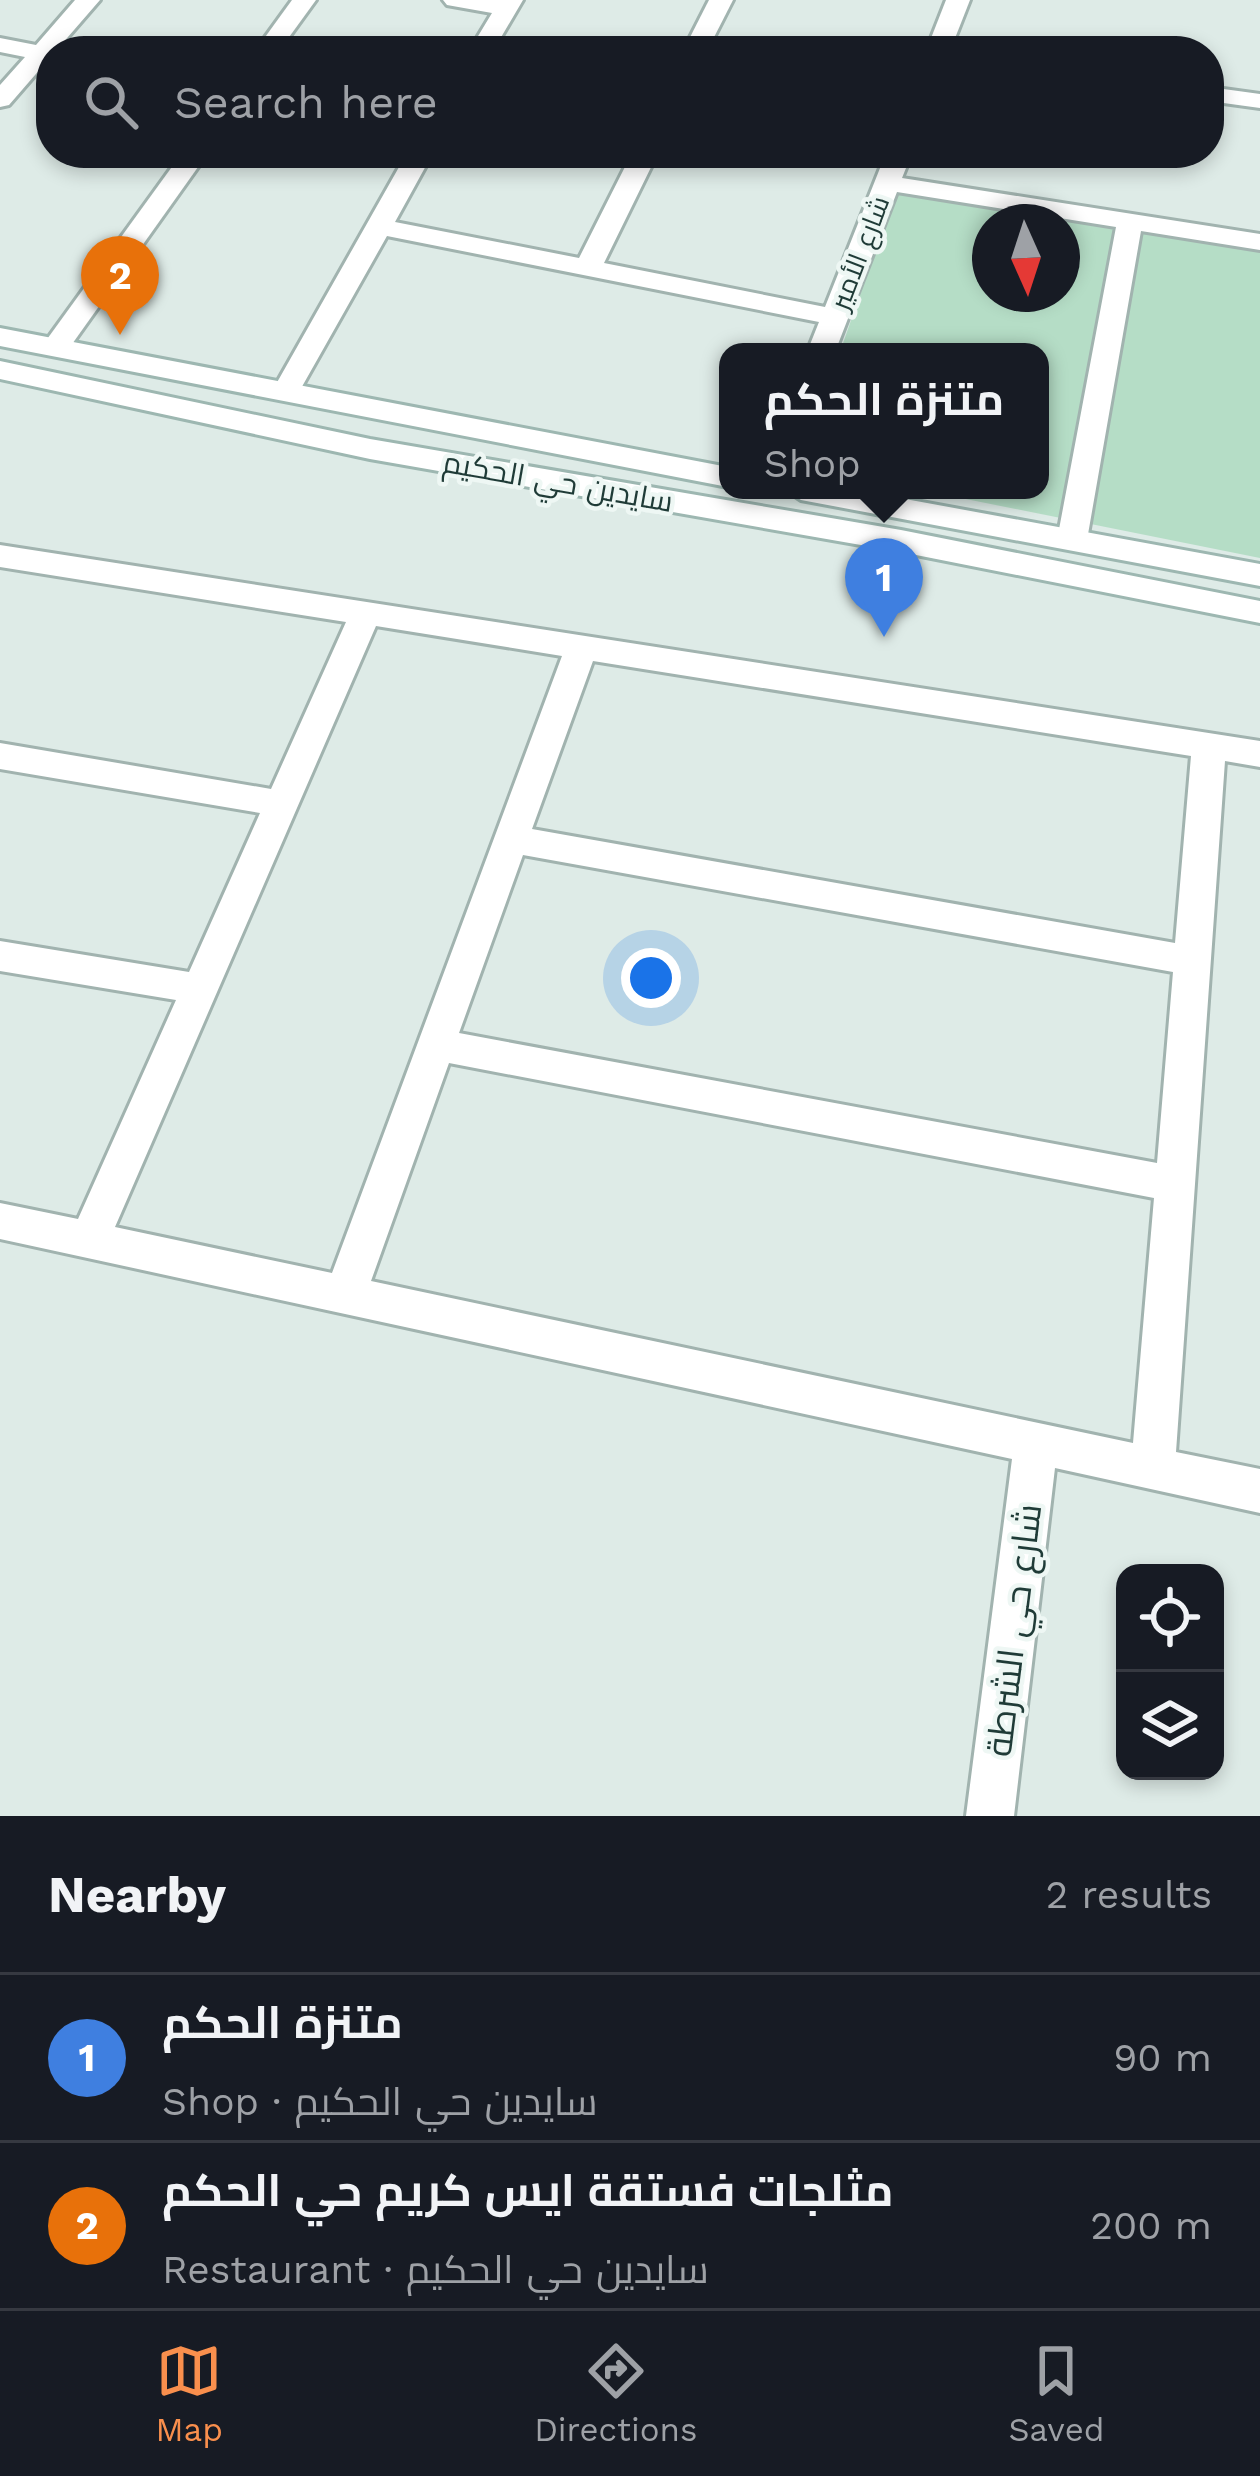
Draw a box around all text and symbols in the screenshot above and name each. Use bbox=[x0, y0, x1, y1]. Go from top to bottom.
search box bbox=[36, 36, 1224, 168]
icon: search bbox=[78, 69, 144, 135]
text: Search here bbox=[174, 76, 438, 129]
street label: شارع الأمير bbox=[823, 191, 898, 317]
north arrow bbox=[972, 204, 1080, 312]
pin: 2 bbox=[81, 236, 159, 335]
popup bbox=[719, 343, 1049, 499]
text: متنزة الحكم bbox=[764, 373, 1004, 426]
text: Shop bbox=[764, 441, 861, 486]
street label: سايدين حي الحكيم bbox=[439, 444, 676, 525]
pin: 1 bbox=[845, 538, 923, 637]
your location bbox=[621, 948, 681, 1008]
street label: شارع حي الشرطة bbox=[978, 1501, 1057, 1760]
map controls bbox=[1116, 1564, 1224, 1780]
button: locate bbox=[1116, 1564, 1224, 1672]
button: layers bbox=[1116, 1672, 1224, 1780]
text: Nearby bbox=[48, 1865, 226, 1924]
text: 2 results bbox=[1046, 1872, 1212, 1917]
text: متنزة الحكم bbox=[162, 1996, 403, 2049]
text: 1 bbox=[79, 2035, 95, 2080]
text: 90 m bbox=[1113, 2035, 1212, 2080]
text: Shop · سايدين حي الحكيم bbox=[162, 2079, 597, 2124]
text: مثلجات فستقة ايس كريم حي الحكم bbox=[162, 2164, 893, 2217]
text: 2 bbox=[75, 2203, 99, 2248]
text: 200 m bbox=[1090, 2203, 1212, 2248]
text: Restaurant · سايدين حي الحكيم bbox=[162, 2247, 709, 2292]
tab: Map bbox=[156, 2338, 223, 2449]
tab: Directions bbox=[534, 2338, 697, 2449]
tab: Saved bbox=[1009, 2338, 1104, 2449]

